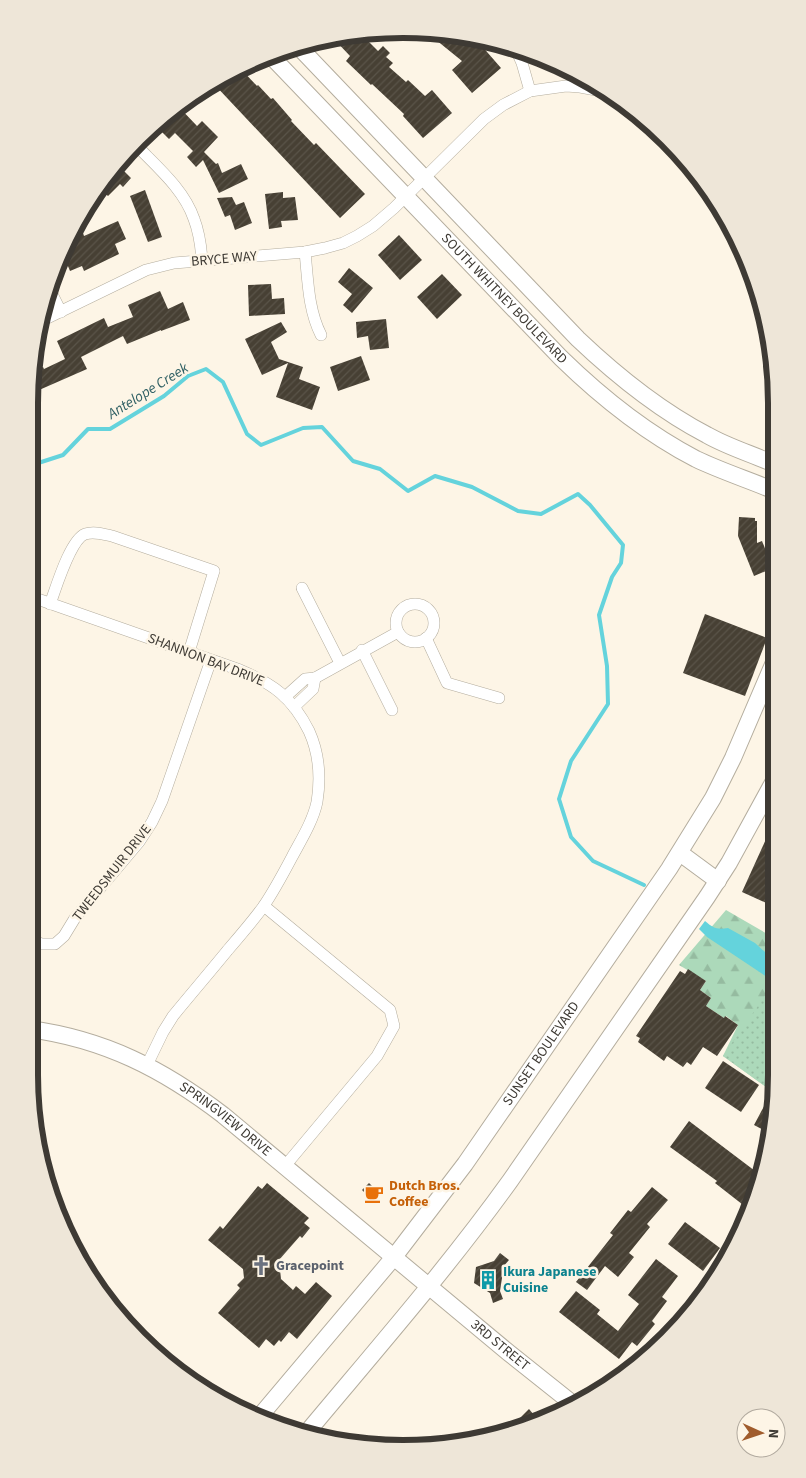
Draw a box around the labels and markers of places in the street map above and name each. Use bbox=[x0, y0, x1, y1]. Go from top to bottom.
place label: Dutch Bros. Coffee bbox=[389, 1176, 460, 1212]
cafe icon: Dutch Bros. Coffee bbox=[363, 1183, 385, 1205]
church icon: Gracepoint bbox=[250, 1255, 272, 1277]
place label: Gracepoint bbox=[276, 1256, 345, 1276]
place label: Ikura Japanese Cuisine bbox=[503, 1262, 596, 1298]
building icon: Ikura Japanese Cuisine bbox=[477, 1269, 499, 1291]

